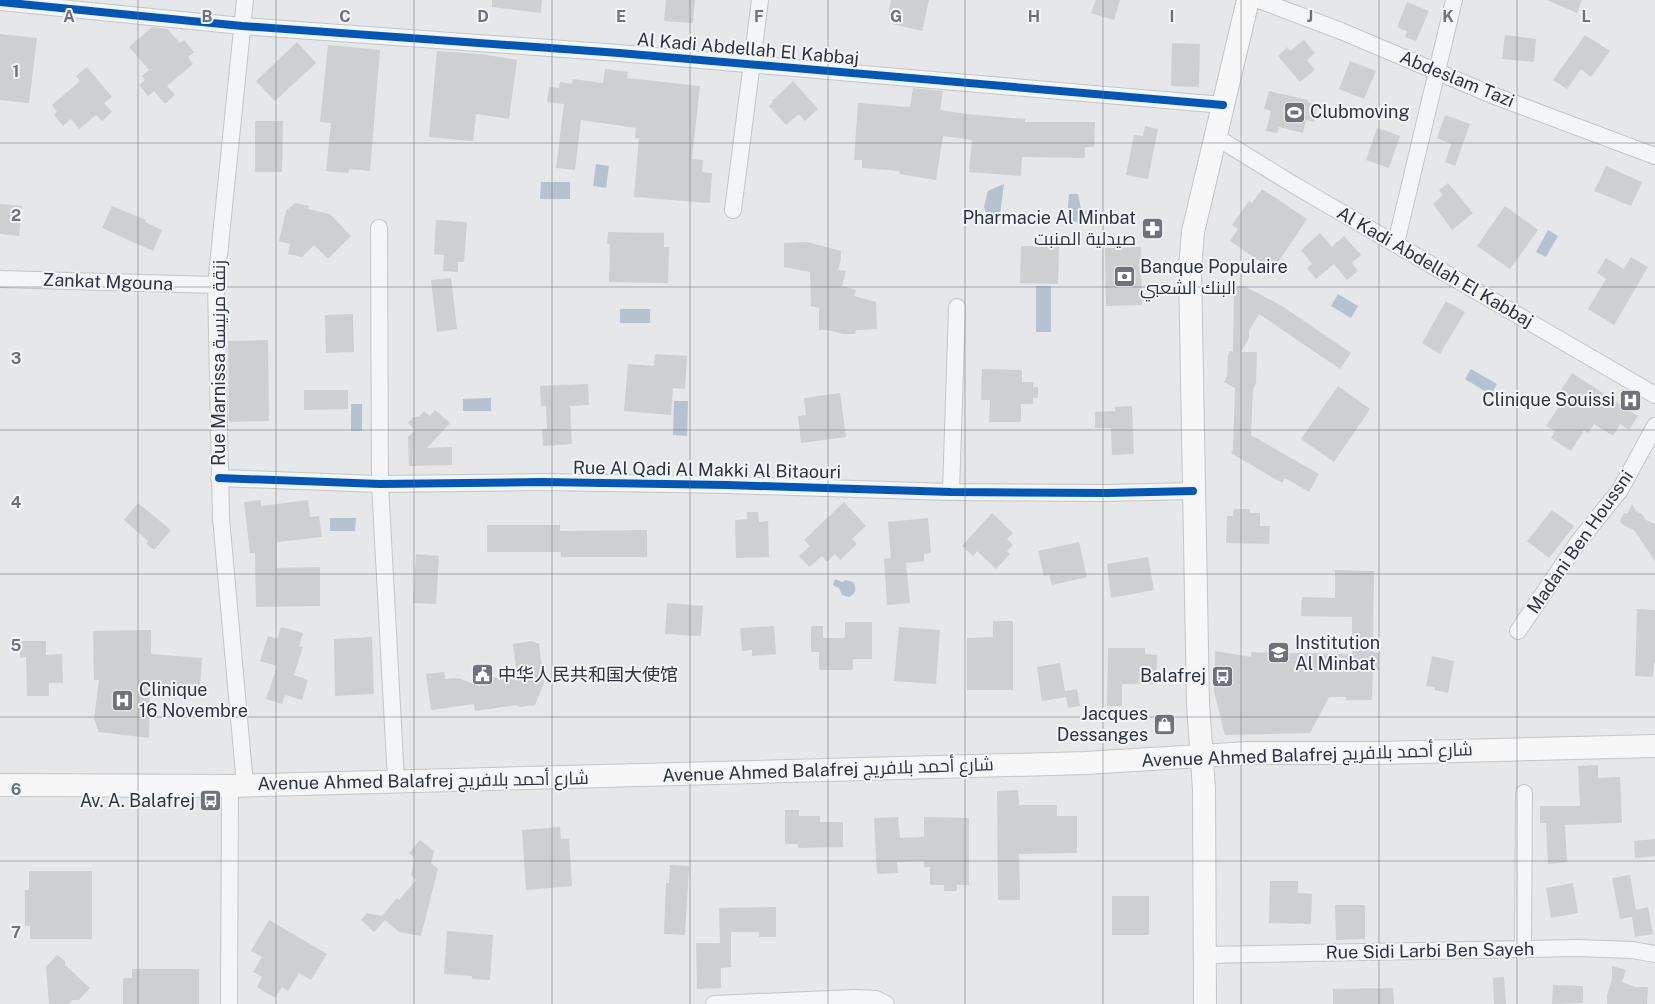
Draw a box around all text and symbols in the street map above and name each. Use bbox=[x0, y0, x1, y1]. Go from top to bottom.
text: A bbox=[63, 7, 75, 26]
text: B bbox=[202, 7, 213, 26]
text: C bbox=[339, 7, 351, 26]
text: D bbox=[477, 7, 489, 26]
text: E bbox=[616, 7, 626, 26]
text: F bbox=[754, 7, 764, 26]
text: G bbox=[890, 7, 902, 26]
text: H bbox=[1028, 7, 1040, 26]
text: I bbox=[1170, 7, 1174, 26]
text: J bbox=[1307, 7, 1313, 26]
text: K bbox=[1442, 7, 1454, 26]
text: L bbox=[1581, 7, 1591, 26]
street label: Al Kadi Abdellah El Kabbaj bbox=[636, 28, 860, 69]
street label: Abdeslam Tazi bbox=[1397, 46, 1517, 111]
text: 1 bbox=[13, 62, 19, 81]
sports icon: Clubmoving bbox=[1282, 100, 1306, 124]
place label: Clubmoving bbox=[1310, 101, 1410, 122]
street label: Al Kadi Abdellah El Kabbaj bbox=[1333, 202, 1537, 331]
text: 2 bbox=[11, 206, 21, 225]
place label: Pharmacie Al Minbat صيدلية المنبت bbox=[962, 207, 1136, 249]
pharmacy icon: Pharmacie Al Minbat صيدلية المنبت bbox=[1140, 216, 1164, 240]
place label: Banque Populaire البنك الشعبي bbox=[1140, 256, 1288, 302]
street label: Rue Marnissa زنقة مرنيسة bbox=[208, 260, 230, 466]
bank icon: Banque Populaire البنك الشعبي bbox=[1112, 265, 1136, 289]
street label: Zankat Mgouna bbox=[42, 269, 174, 294]
text: 3 bbox=[11, 349, 21, 368]
hospital icon: Clinique Souissi bbox=[1619, 388, 1643, 412]
place label: Clinique Souissi bbox=[1482, 389, 1615, 410]
street label: Rue Al Qadi Al Makki Al Bitaouri bbox=[573, 457, 841, 482]
street label: Madani Ben Houssni bbox=[1522, 466, 1637, 617]
text: 4 bbox=[11, 493, 22, 512]
place label: Institution Al Minbat bbox=[1295, 632, 1380, 674]
text: 5 bbox=[11, 636, 22, 655]
school or university icon: Institution Al Minbat bbox=[1267, 641, 1291, 665]
public building icon: 中华人民共和国大使馆 bbox=[470, 663, 494, 687]
place label: 中华人民共和国大使馆 bbox=[498, 664, 678, 685]
bus stop icon: Balafrej bbox=[1210, 664, 1234, 688]
place label: Balafrej bbox=[1140, 665, 1206, 686]
place label: Clinique 16 Novembre bbox=[139, 679, 248, 721]
hospital icon: Clinique 16 Novembre bbox=[111, 688, 135, 712]
place label: Jacques Dessanges bbox=[1057, 703, 1148, 745]
shop icon: Jacques Dessanges bbox=[1152, 712, 1176, 736]
street label: Avenue Ahmed Balafrej شارع أحمد بلافريج bbox=[1141, 738, 1473, 773]
street label: Avenue Ahmed Balafrej شارع أحمد بلافريج bbox=[662, 753, 994, 788]
street label: Avenue Ahmed Balafrej شارع أحمد بلافريج bbox=[257, 767, 589, 796]
text: 6 bbox=[11, 780, 21, 799]
bus stop icon: Av. A. Balafrej bbox=[199, 789, 223, 813]
place label: Av. A. Balafrej bbox=[80, 790, 195, 811]
text: 7 bbox=[11, 923, 21, 942]
street label: Rue Sidi Larbi Ben Sayeh bbox=[1326, 938, 1534, 963]

